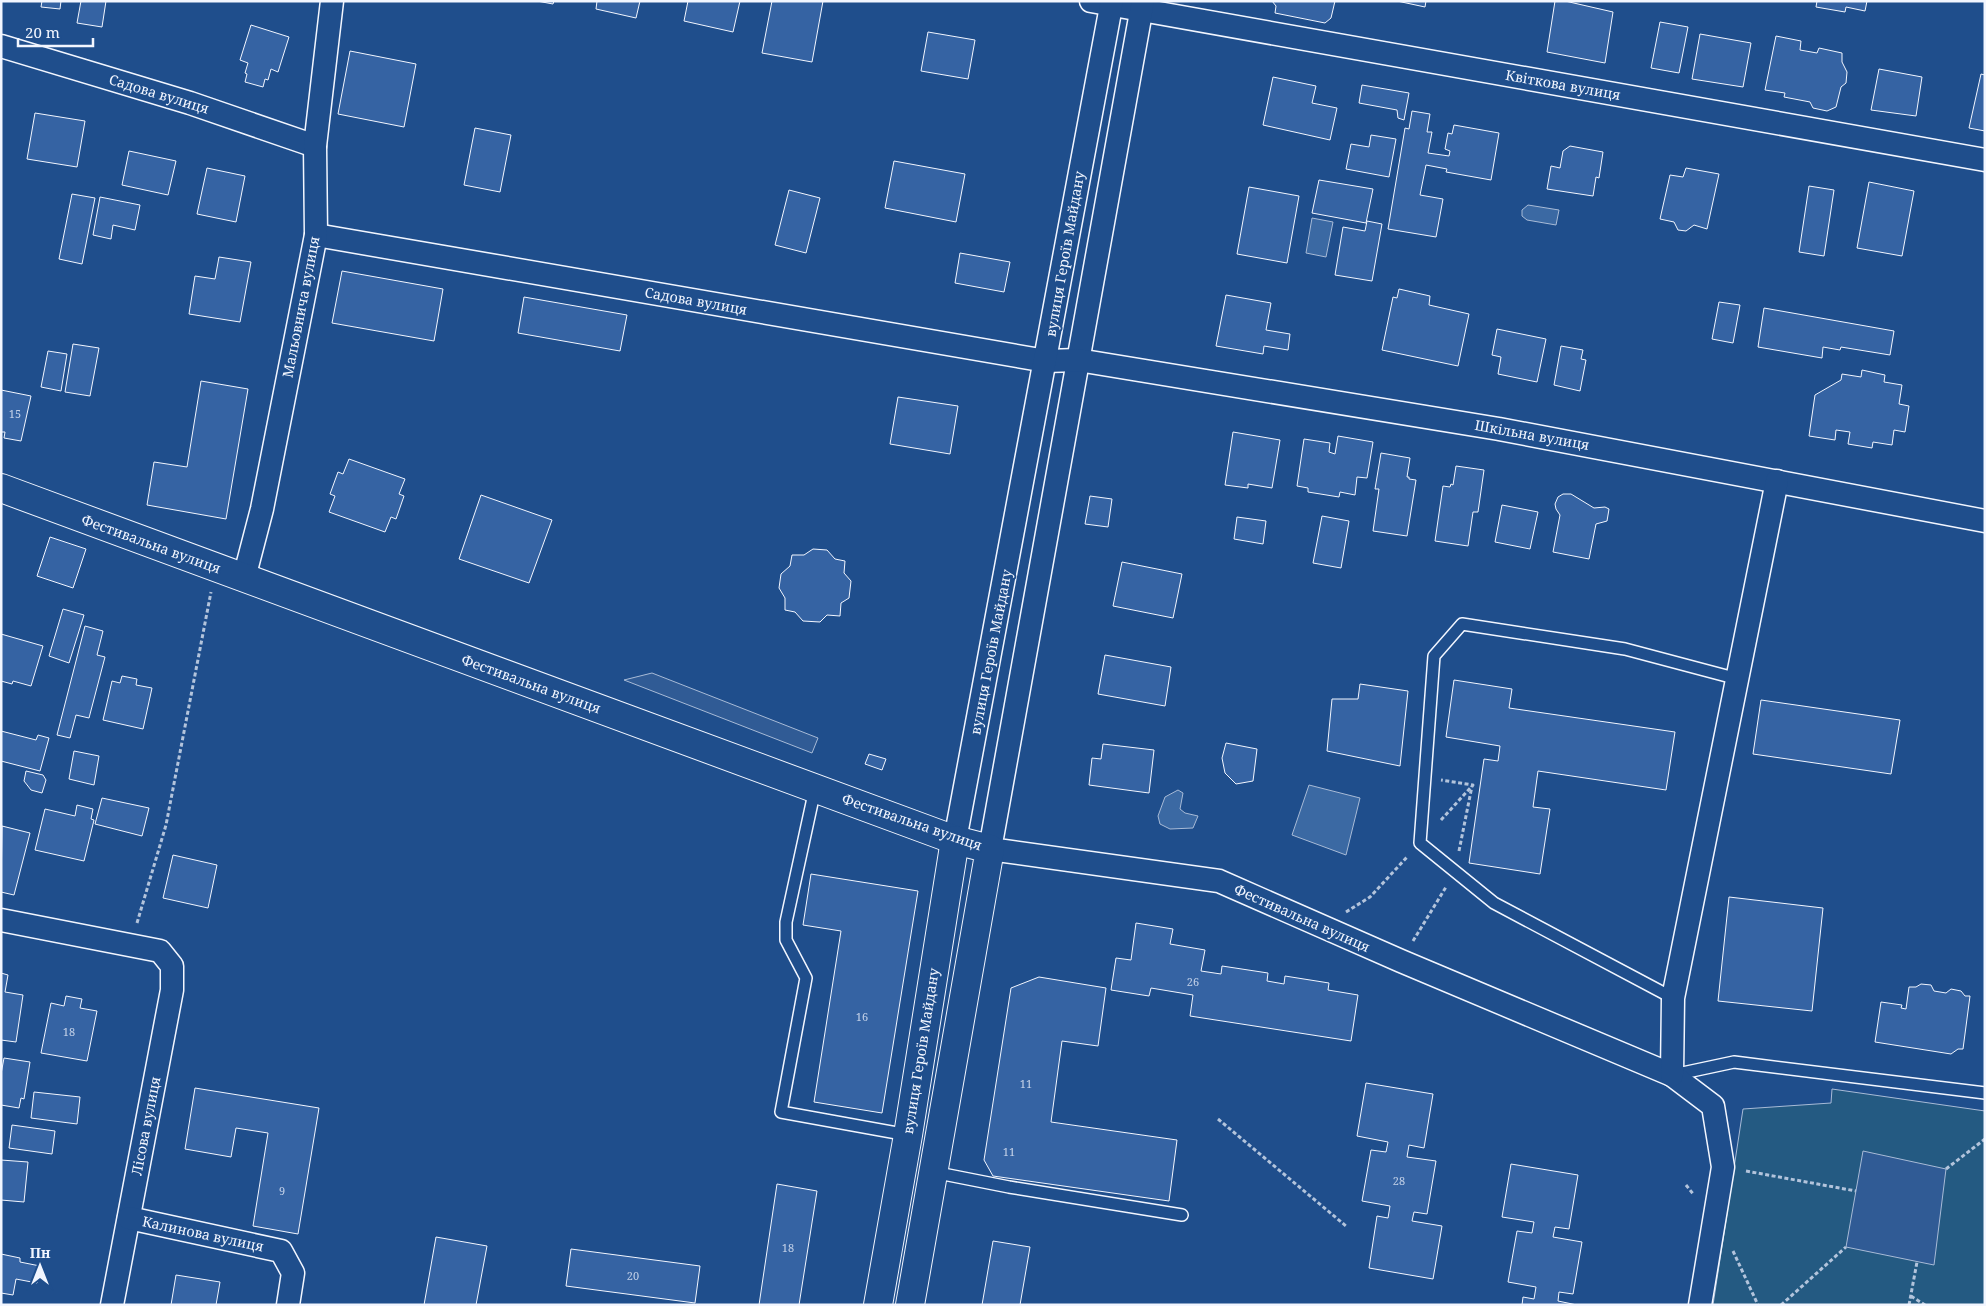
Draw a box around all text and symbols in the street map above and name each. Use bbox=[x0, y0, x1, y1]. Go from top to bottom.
scale bar bbox=[18, 15, 92, 47]
text: 20 m bbox=[25, 22, 60, 42]
street label: Квіткова вулиця bbox=[1504, 65, 1622, 104]
street label: Садова вулиця bbox=[107, 69, 211, 118]
street label: вулиця Героїв Майдану bbox=[1041, 170, 1088, 338]
street label: Мальовнича вулиця bbox=[277, 235, 324, 379]
street label: Садова вулиця bbox=[643, 282, 749, 319]
house number: 15 bbox=[9, 406, 21, 421]
street label: Шкільна вулиця bbox=[1473, 415, 1591, 454]
street label: Фестивальна вулиця bbox=[79, 509, 224, 578]
street label: вулиця Героїв Майдану bbox=[965, 568, 1016, 736]
street label: Фестивальна вулиця bbox=[459, 649, 604, 718]
street label: Фестивальна вулиця bbox=[840, 789, 985, 854]
street label: Фестивальна вулиця bbox=[1231, 879, 1373, 956]
street label: вулиця Героїв Майдану bbox=[898, 966, 943, 1135]
house number: 26 bbox=[1187, 974, 1199, 989]
house number: 16 bbox=[856, 1009, 868, 1024]
house number: 18 bbox=[63, 1024, 75, 1039]
street label: Лісова вулиця bbox=[127, 1075, 164, 1177]
house number: 11 bbox=[1020, 1076, 1032, 1091]
house number: 11 bbox=[1003, 1144, 1015, 1159]
house number: 28 bbox=[1393, 1173, 1405, 1188]
house number: 9 bbox=[279, 1183, 285, 1198]
street label: Калинова вулиця bbox=[141, 1211, 266, 1256]
house number: 18 bbox=[782, 1240, 794, 1255]
north arrow bbox=[15, 1241, 65, 1291]
text: Пн bbox=[30, 1243, 51, 1262]
house number: 20 bbox=[627, 1268, 639, 1283]

